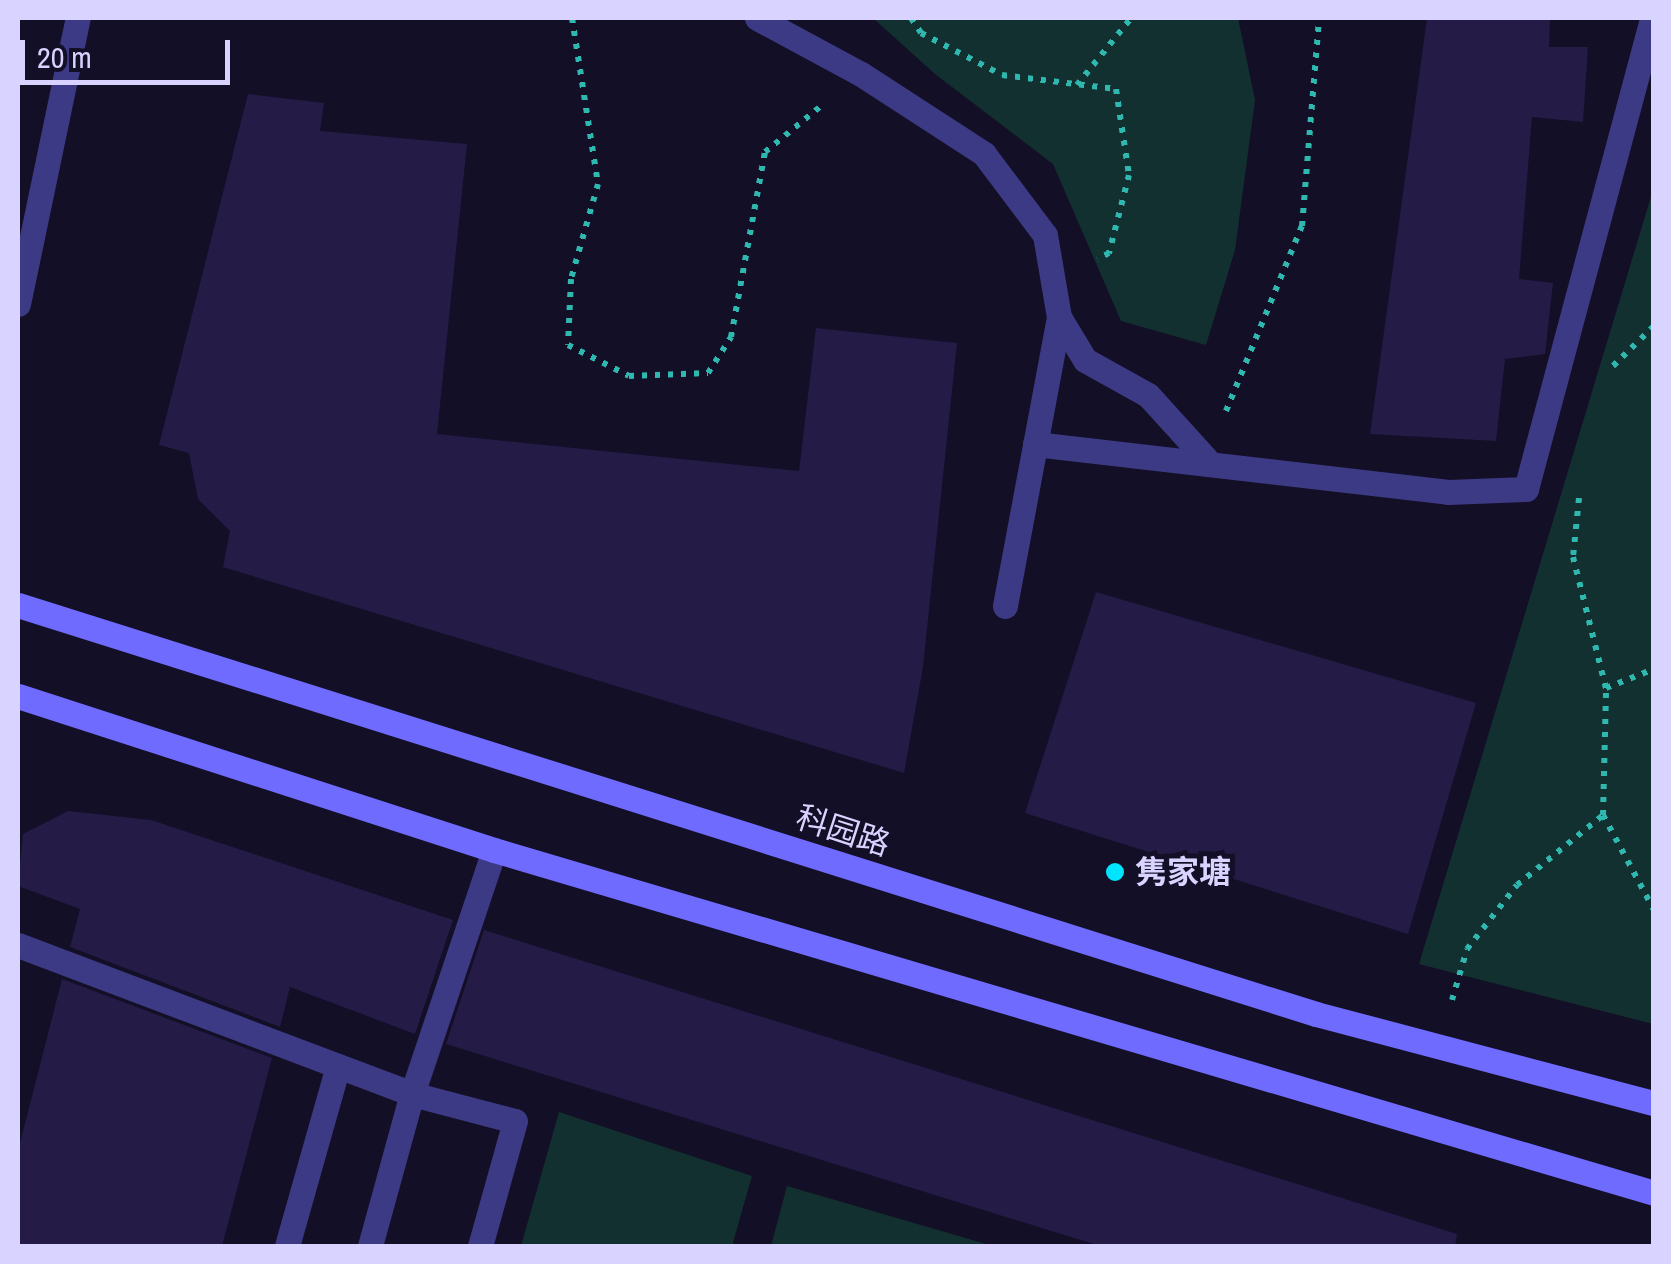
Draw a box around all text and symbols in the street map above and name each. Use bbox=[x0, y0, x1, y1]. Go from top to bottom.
scale bar bbox=[25, 20, 235, 82]
text: 20 m bbox=[37, 37, 92, 77]
street label: 科园路 bbox=[791, 798, 895, 864]
place label: 隽家塘 bbox=[1135, 853, 1231, 891]
marker: 隽家塘 bbox=[1104, 861, 1126, 883]

